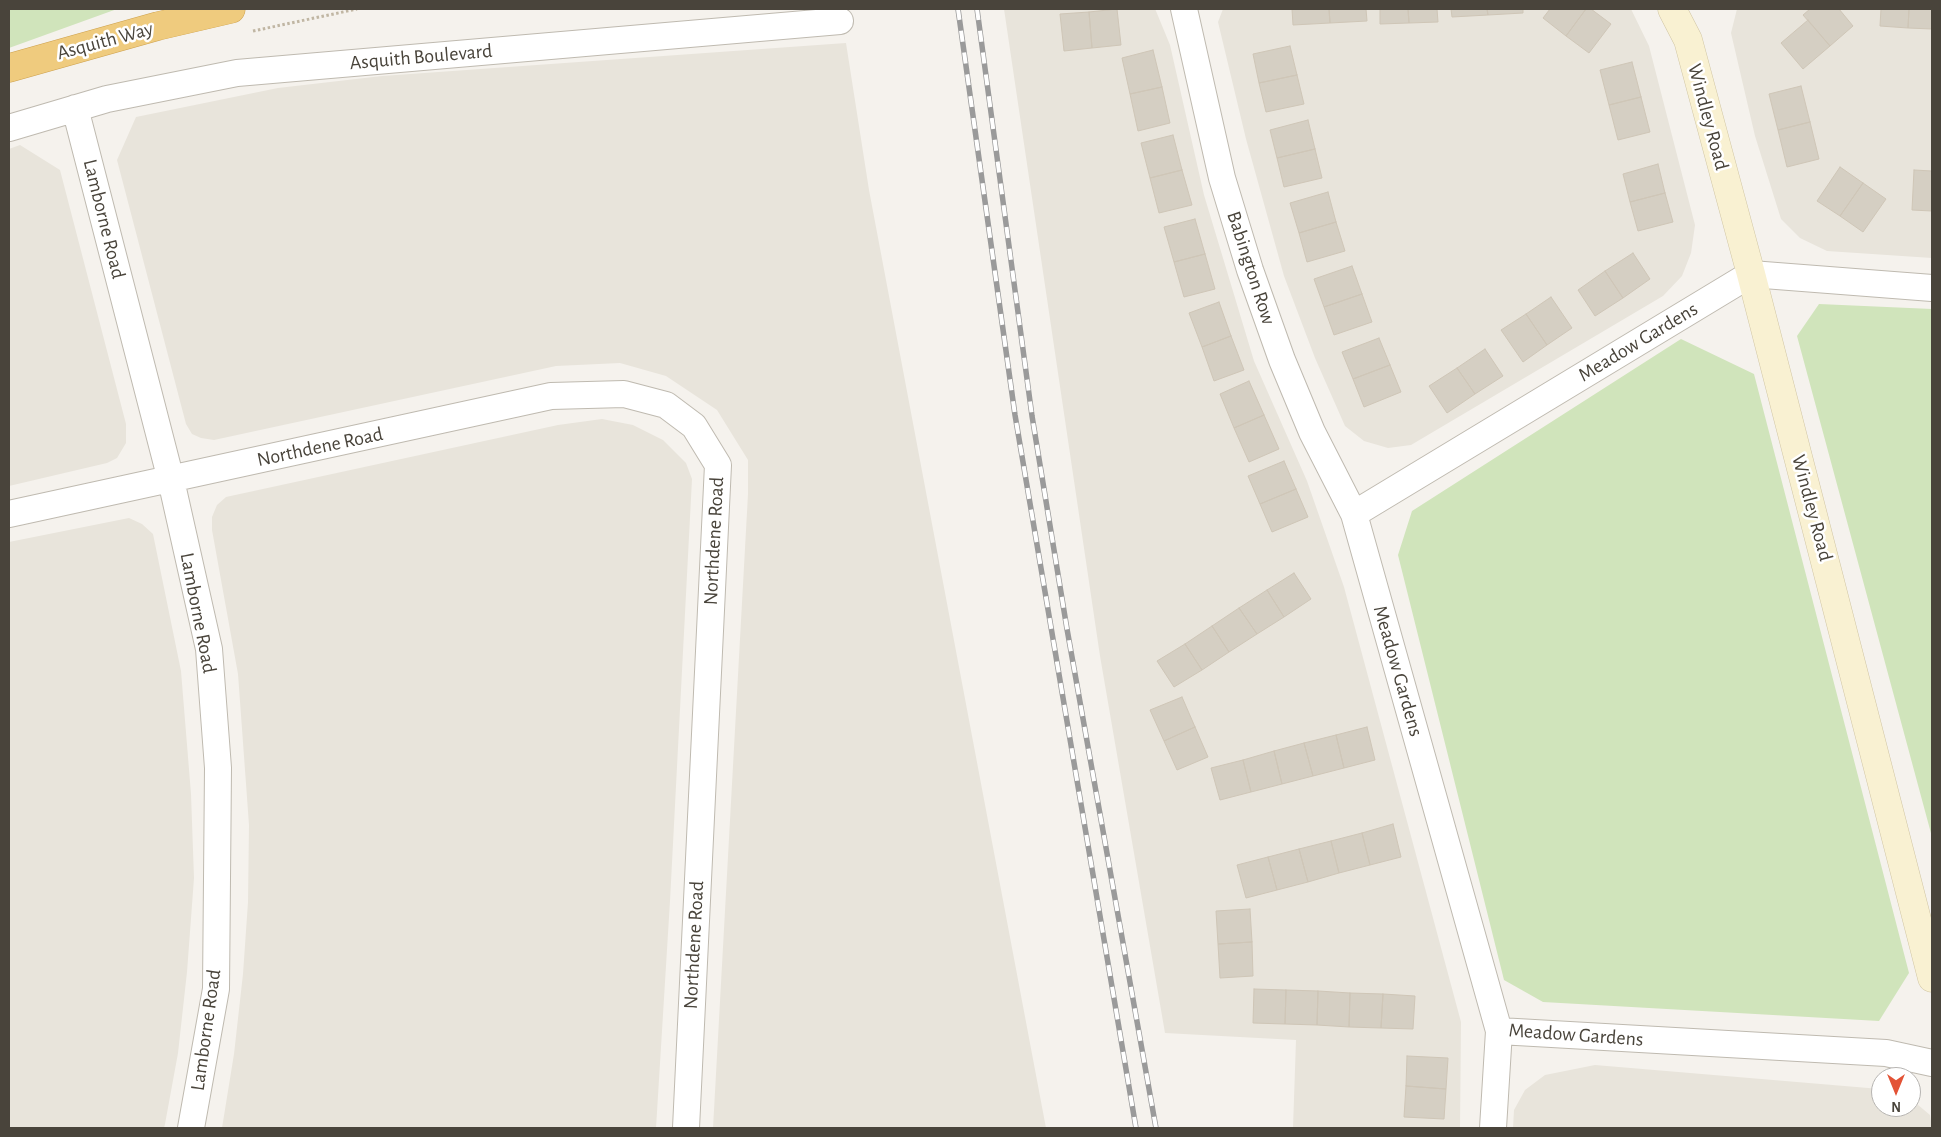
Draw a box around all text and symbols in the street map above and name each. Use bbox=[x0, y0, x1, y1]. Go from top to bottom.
street label: Asquith Way bbox=[54, 17, 156, 65]
street label: Asquith Boulevard bbox=[349, 39, 493, 75]
street label: Windley Road bbox=[1682, 61, 1734, 173]
street label: Lamborne Road bbox=[78, 157, 130, 281]
street label: Babington Row bbox=[1221, 208, 1281, 328]
street label: Meadow Gardens bbox=[1574, 297, 1702, 387]
street label: Northdene Road bbox=[255, 422, 385, 472]
street label: Windley Road bbox=[1786, 452, 1838, 564]
street label: Northdene Road bbox=[699, 476, 729, 606]
street label: Lamborne Road bbox=[175, 551, 221, 675]
street label: Meadow Gardens bbox=[1368, 603, 1428, 739]
street label: Northdene Road bbox=[679, 880, 709, 1010]
street label: Lamborne Road bbox=[186, 968, 226, 1092]
street label: Meadow Gardens bbox=[1508, 1018, 1644, 1052]
north arrow bbox=[1871, 1067, 1921, 1117]
text: N bbox=[1891, 1099, 1901, 1113]

